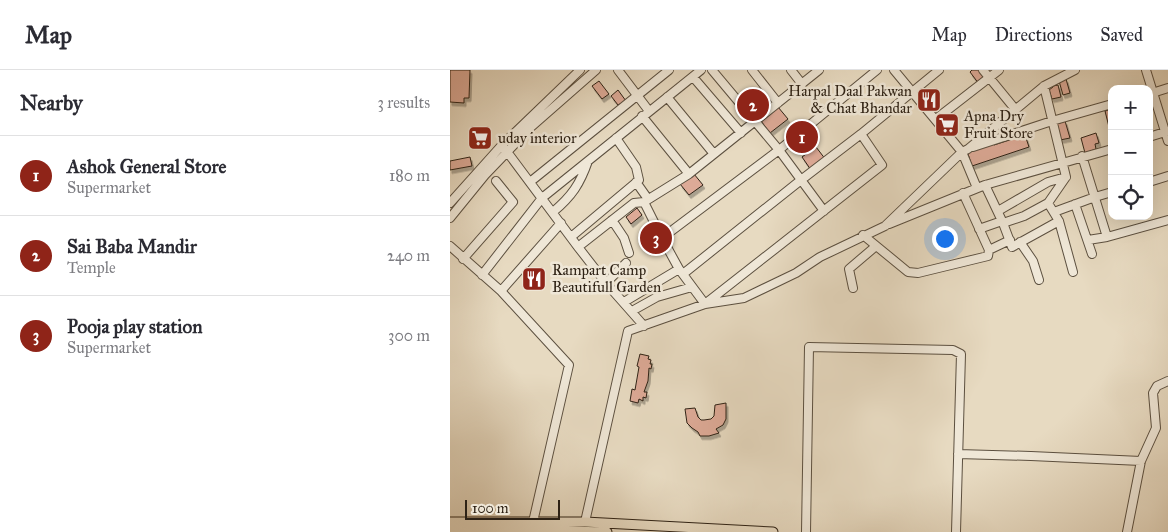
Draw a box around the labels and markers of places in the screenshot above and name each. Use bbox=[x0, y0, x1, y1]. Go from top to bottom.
place label: Harpal Daal Pakwan & Chat Bhandar bbox=[788, 82, 912, 117]
pin: 2 bbox=[737, 86, 769, 124]
restaurant icon: Harpal Daal Pakwan & Chat Bhandar bbox=[916, 87, 942, 113]
place label: Apna Dry Fruit Store bbox=[963, 107, 1033, 142]
supermarket icon: Apna Dry Fruit Store bbox=[934, 112, 960, 138]
pin: 1 bbox=[786, 118, 818, 156]
supermarket icon: uday interior bbox=[467, 125, 493, 151]
place label: uday interior bbox=[498, 129, 577, 147]
pin: 3 bbox=[640, 219, 672, 257]
place label: Rampart Camp Beautifull Garden bbox=[552, 261, 661, 296]
restaurant icon: Rampart Camp Beautifull Garden bbox=[521, 266, 547, 292]

